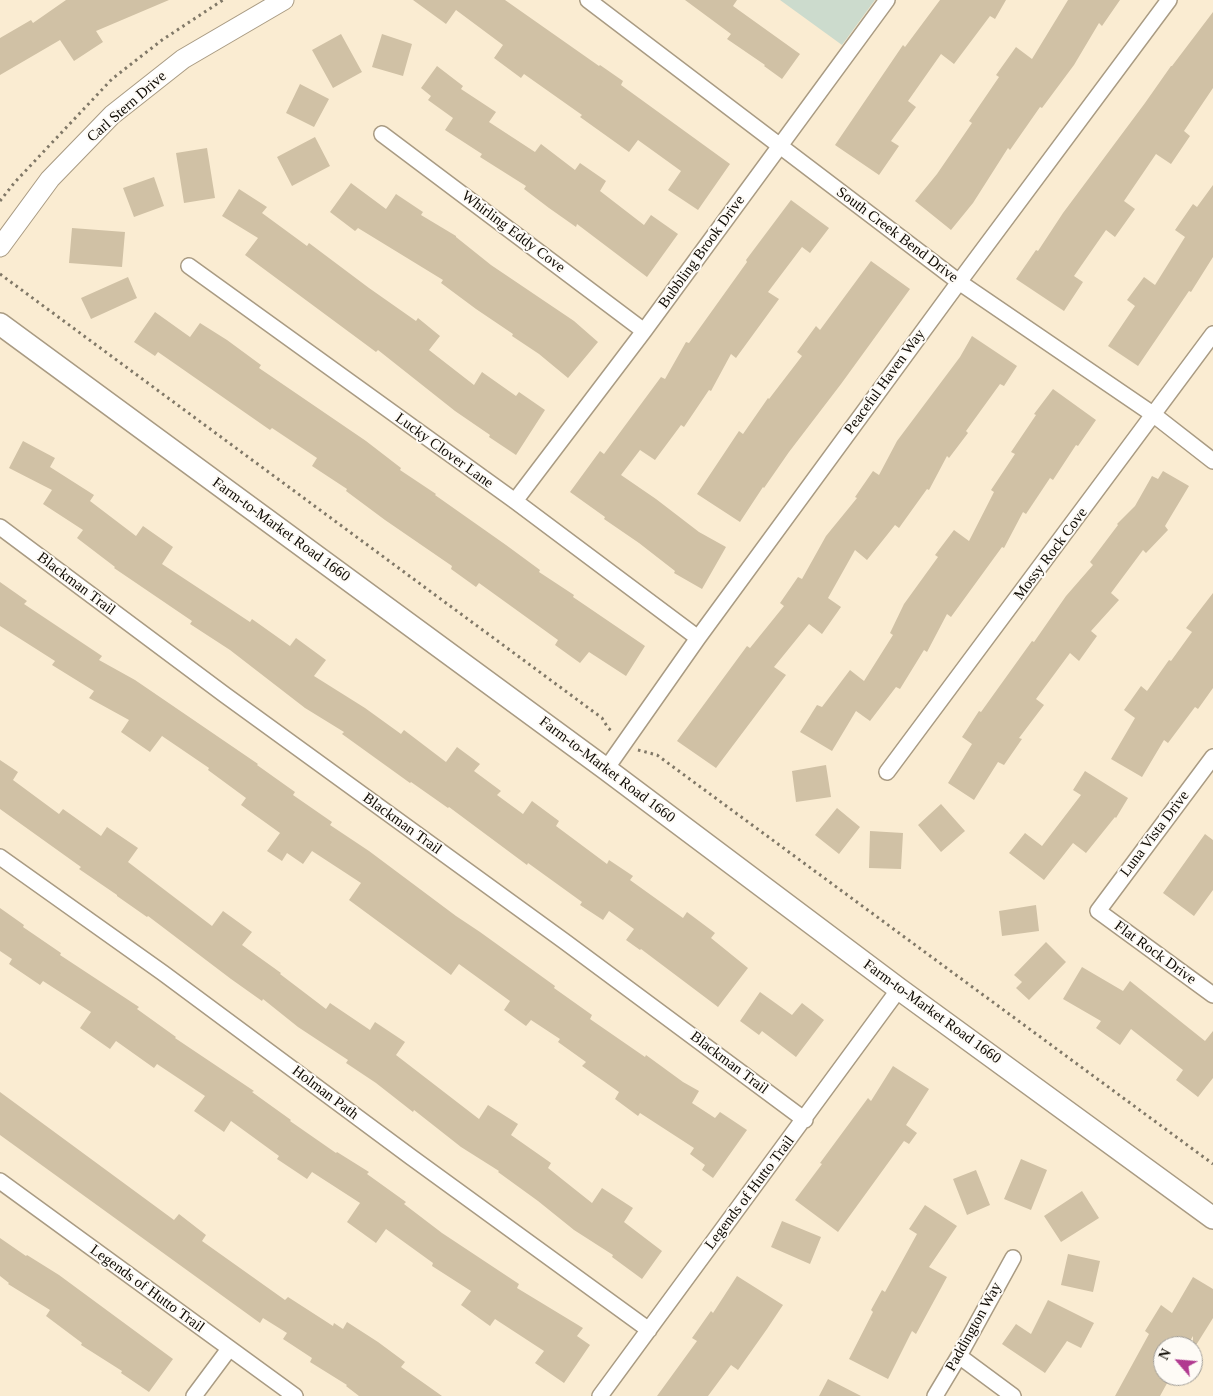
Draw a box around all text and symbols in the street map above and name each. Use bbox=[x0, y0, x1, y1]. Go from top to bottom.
street label: Carl Stern Drive bbox=[84, 68, 170, 146]
street label: South Creek Bend Drive bbox=[833, 183, 961, 287]
street label: Whirling Eddy Cove bbox=[458, 187, 568, 277]
street label: Bubbling Brook Drive bbox=[655, 192, 749, 312]
street label: Peaceful Haven Way bbox=[841, 326, 929, 438]
street label: Lucky Clover Lane bbox=[392, 409, 496, 493]
street label: Farm-to-Market Road 1660 bbox=[209, 474, 353, 586]
street label: Mossy Rock Cove bbox=[1010, 504, 1092, 604]
street label: Blackman Trail bbox=[33, 549, 119, 619]
street label: Farm-to-Market Road 1660 bbox=[535, 713, 679, 827]
street label: Luna Vista Drive bbox=[1117, 787, 1193, 881]
street label: Blackman Trail bbox=[359, 789, 445, 859]
street label: Flat Rock Drive bbox=[1111, 917, 1199, 989]
street label: Farm-to-Market Road 1660 bbox=[860, 956, 1004, 1068]
street label: Blackman Trail bbox=[686, 1028, 772, 1098]
street label: Holman Path bbox=[288, 1062, 362, 1124]
street label: Legends of Hutto Trail bbox=[701, 1133, 799, 1253]
street label: Legends of Hutto Trail bbox=[86, 1241, 208, 1337]
street label: Paddington Way bbox=[942, 1279, 1006, 1375]
north arrow bbox=[1153, 1336, 1203, 1386]
text: N bbox=[1156, 1347, 1174, 1362]

